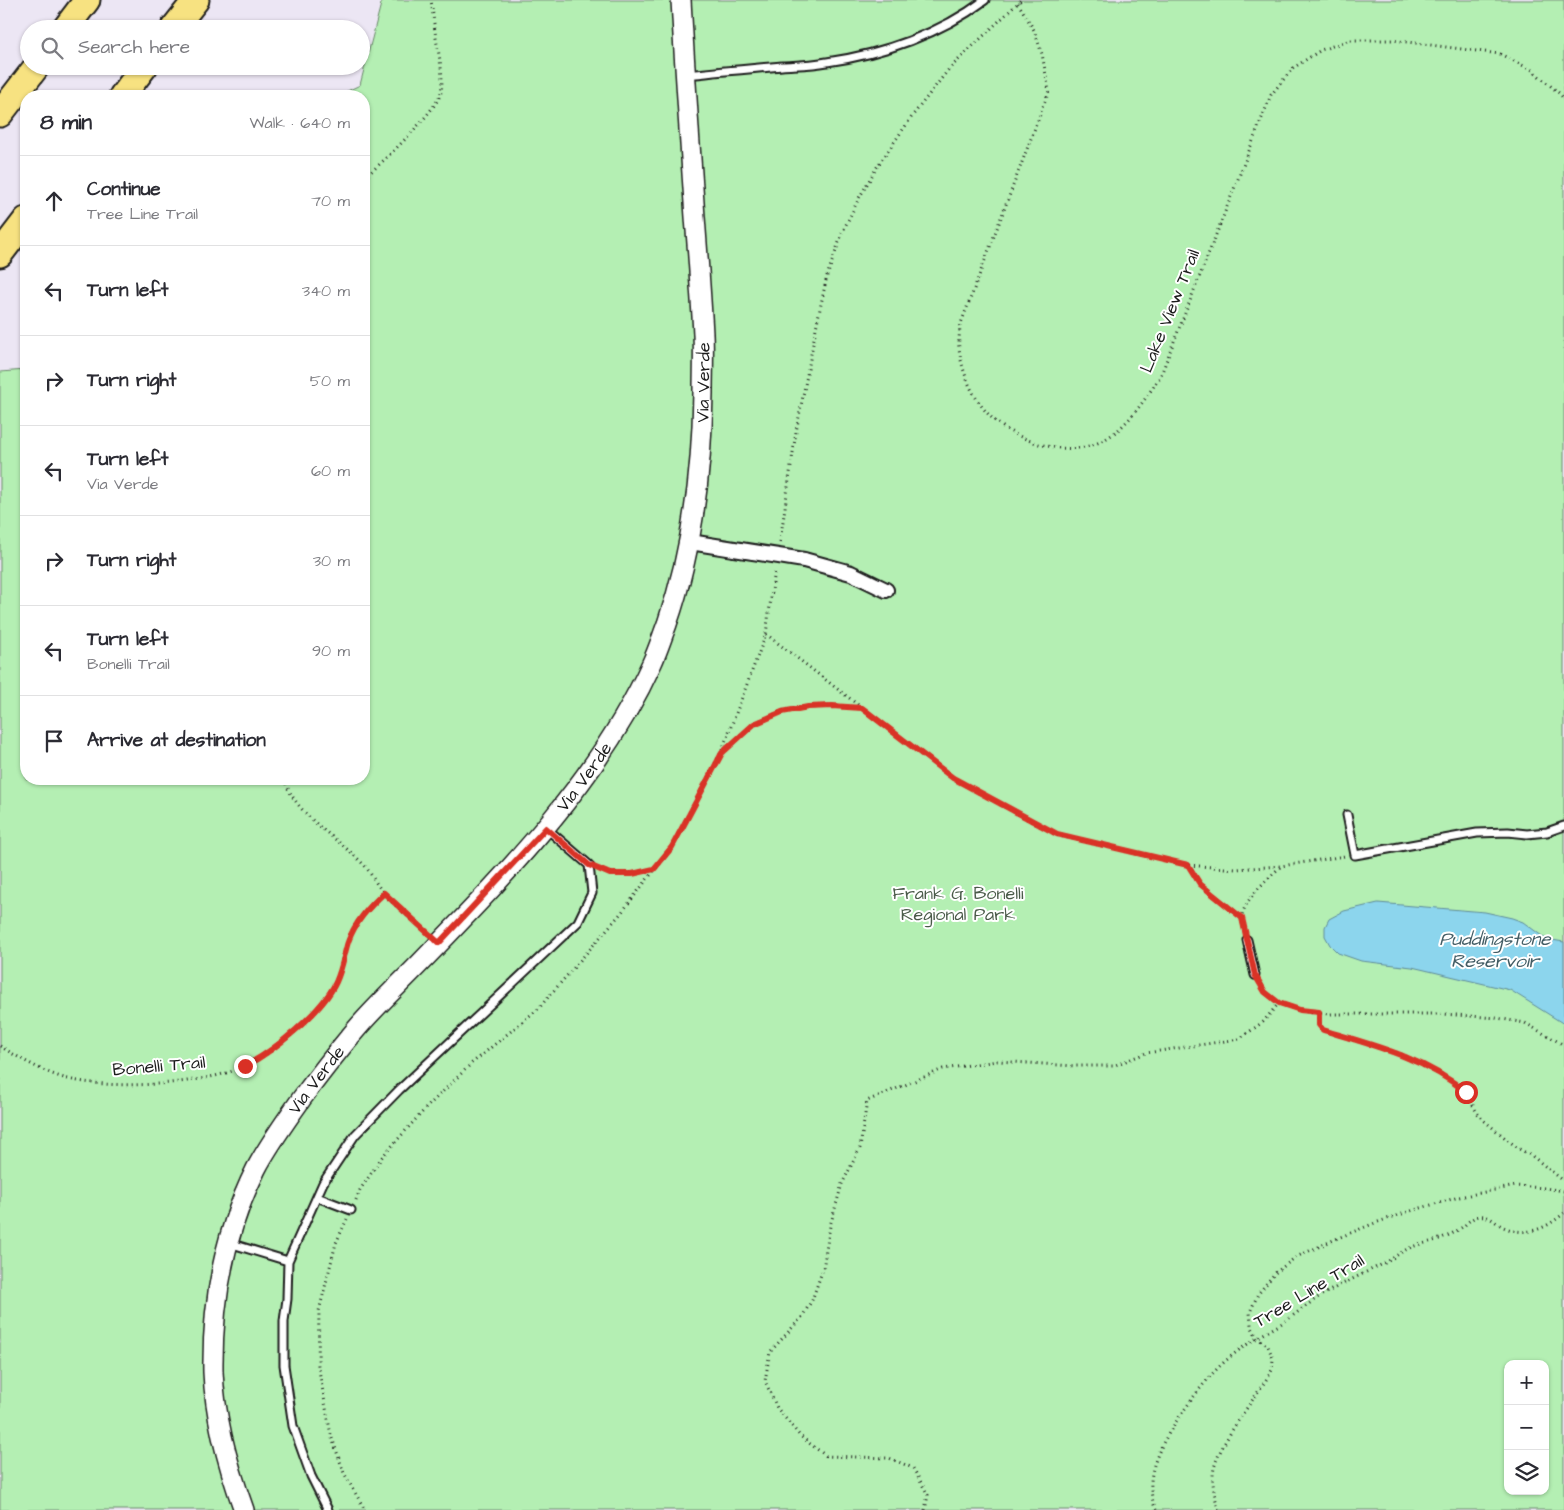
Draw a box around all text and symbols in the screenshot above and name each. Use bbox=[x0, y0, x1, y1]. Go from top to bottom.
search box bbox=[20, 20, 370, 75]
icon: search bbox=[38, 34, 66, 62]
text: Search here bbox=[78, 34, 190, 61]
text: 8 min bbox=[40, 108, 92, 137]
text: Walk · 640 m bbox=[250, 112, 350, 134]
text: Continue bbox=[87, 176, 161, 203]
icon: ahead bbox=[40, 187, 68, 215]
text: 70 m bbox=[311, 190, 350, 212]
text: Tree Line Trail bbox=[87, 203, 198, 225]
street label: Lake View Trail bbox=[1134, 245, 1206, 376]
icon: left bbox=[40, 277, 68, 305]
text: Turn left bbox=[87, 277, 168, 304]
text: 340 m bbox=[302, 280, 350, 302]
street label: Via Verde bbox=[690, 342, 716, 423]
icon: right bbox=[40, 367, 68, 395]
text: Turn right bbox=[87, 367, 176, 394]
text: 50 m bbox=[310, 370, 350, 392]
text: Turn left bbox=[87, 446, 168, 473]
icon: left bbox=[40, 457, 68, 485]
text: 60 m bbox=[311, 460, 350, 482]
text: Via Verde bbox=[87, 473, 158, 495]
icon: right bbox=[40, 547, 68, 575]
text: Turn right bbox=[87, 547, 176, 574]
text: 30 m bbox=[313, 550, 350, 572]
text: Turn left bbox=[87, 626, 168, 653]
icon: left bbox=[40, 637, 68, 665]
text: 90 m bbox=[312, 640, 350, 662]
text: Bonelli Trail bbox=[87, 653, 170, 675]
icon: arrive bbox=[40, 727, 68, 755]
text: Arrive at destination bbox=[87, 727, 266, 754]
street label: Via Verde bbox=[550, 737, 618, 817]
park label: Frank G. Bonelli Regional Park bbox=[892, 881, 1024, 928]
water label: Puddingstone Reservoir bbox=[1439, 926, 1552, 975]
street label: Via Verde bbox=[282, 1040, 350, 1119]
street label: Bonelli Trail bbox=[112, 1049, 207, 1083]
route end bbox=[234, 1055, 257, 1078]
route start bbox=[1455, 1081, 1478, 1104]
street label: Tree Line Trail bbox=[1249, 1248, 1369, 1334]
map controls bbox=[1504, 1360, 1549, 1495]
button: + bbox=[1504, 1360, 1549, 1405]
button: − bbox=[1504, 1405, 1549, 1450]
button: layers bbox=[1504, 1450, 1549, 1495]

